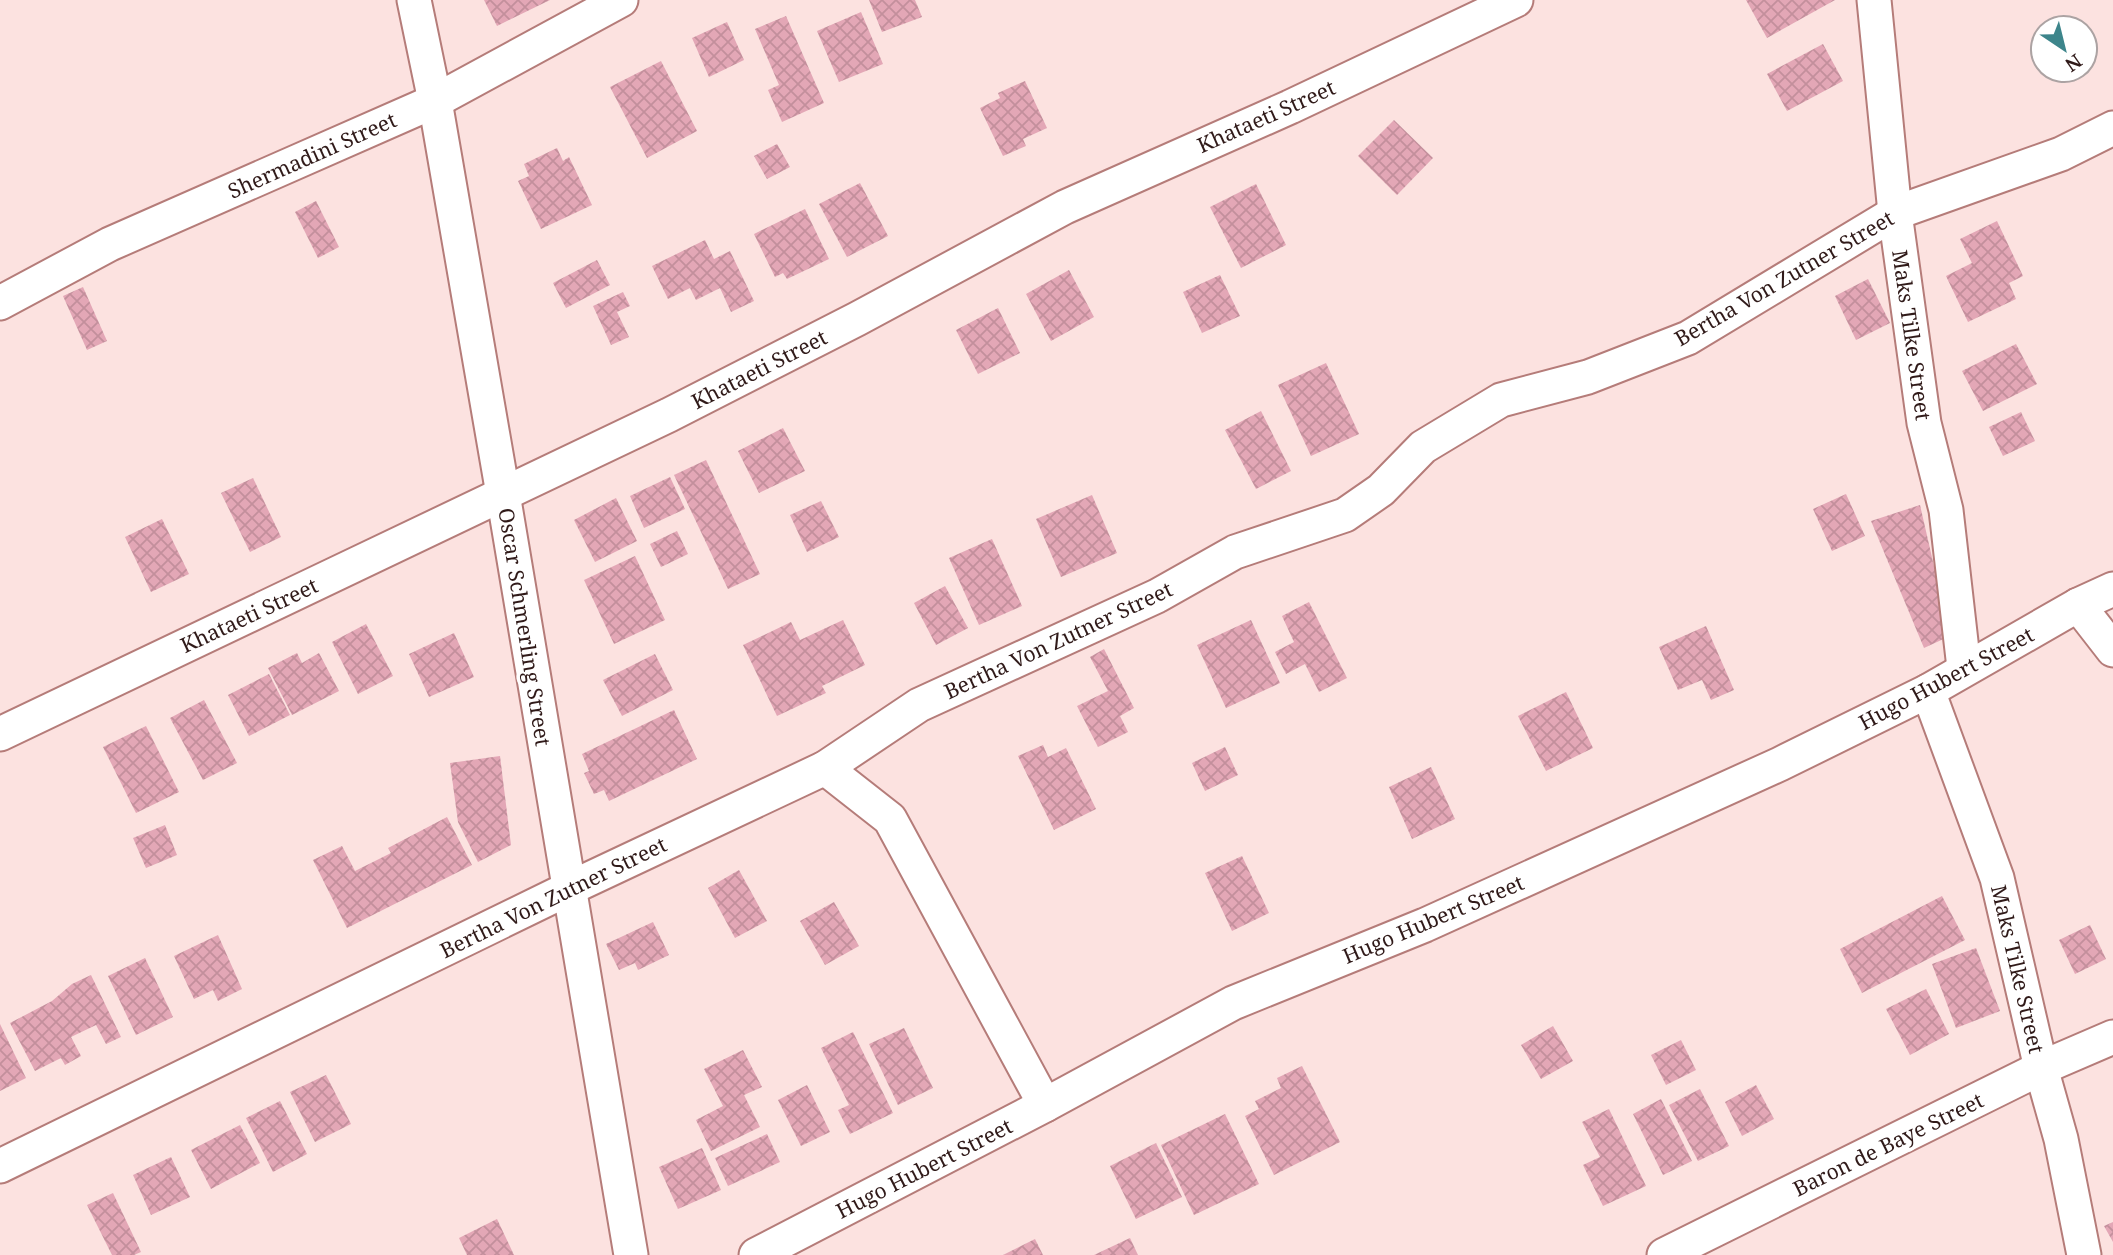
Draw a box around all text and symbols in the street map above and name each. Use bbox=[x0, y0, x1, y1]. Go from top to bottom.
north arrow bbox=[2029, 14, 2099, 84]
text: N bbox=[2060, 48, 2087, 78]
street label: Khataeti Street bbox=[1192, 73, 1340, 159]
street label: Shermadini Street bbox=[223, 105, 401, 205]
street label: Bertha Von Zutner Street bbox=[1669, 204, 1899, 352]
street label: Maks Tilke Street bbox=[1886, 248, 1938, 422]
street label: Khataeti Street bbox=[687, 323, 831, 415]
street label: Oscar Schmerling Street bbox=[492, 506, 558, 748]
street label: Khataeti Street bbox=[176, 571, 322, 659]
street label: Bertha Von Zutner Street bbox=[939, 575, 1177, 705]
street label: Hugo Hubert Street bbox=[1854, 620, 2038, 736]
street label: Bertha Von Zutner Street bbox=[435, 830, 671, 964]
street label: Hugo Hubert Street bbox=[1338, 868, 1528, 970]
street label: Maks Tilke Street bbox=[1985, 882, 2051, 1056]
street label: Baron de Baye Street bbox=[1788, 1086, 1988, 1202]
street label: Hugo Hubert Street bbox=[831, 1111, 1017, 1225]

